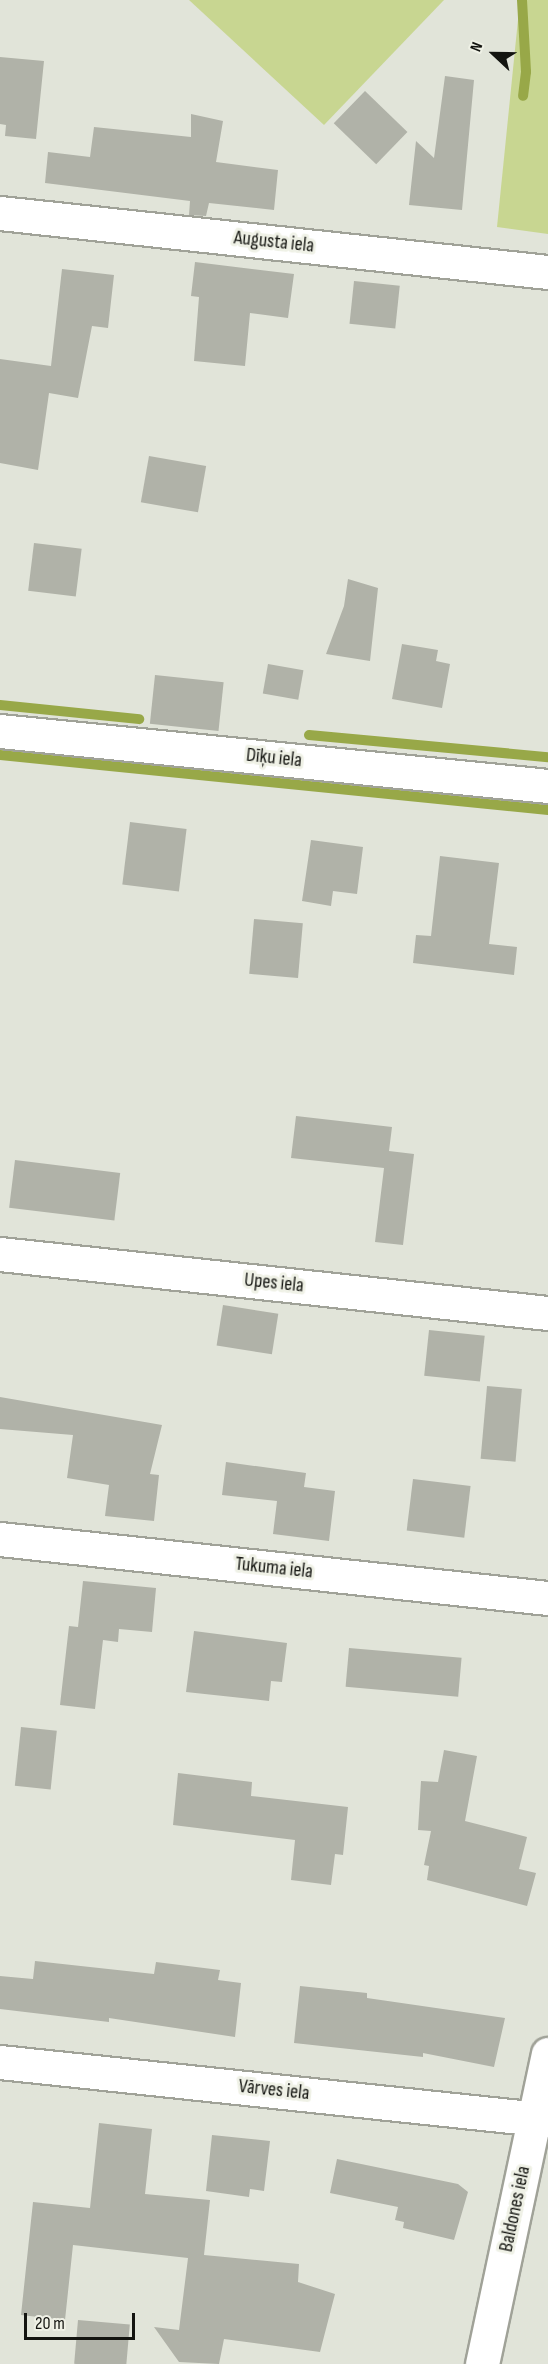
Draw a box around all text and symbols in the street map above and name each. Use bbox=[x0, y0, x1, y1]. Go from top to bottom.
north arrow bbox=[464, 24, 524, 84]
text: N bbox=[466, 40, 487, 55]
street label: Augusta iela bbox=[233, 226, 315, 258]
street label: Dīķu iela bbox=[245, 743, 303, 773]
street label: Upes iela bbox=[243, 1268, 305, 1298]
street label: Tukuma iela bbox=[234, 1552, 314, 1584]
street label: Vārves iela bbox=[237, 2074, 311, 2106]
street label: Baldones iela bbox=[494, 2164, 536, 2254]
scale bar bbox=[27, 2301, 138, 2339]
text: 20 m bbox=[35, 2313, 65, 2334]

